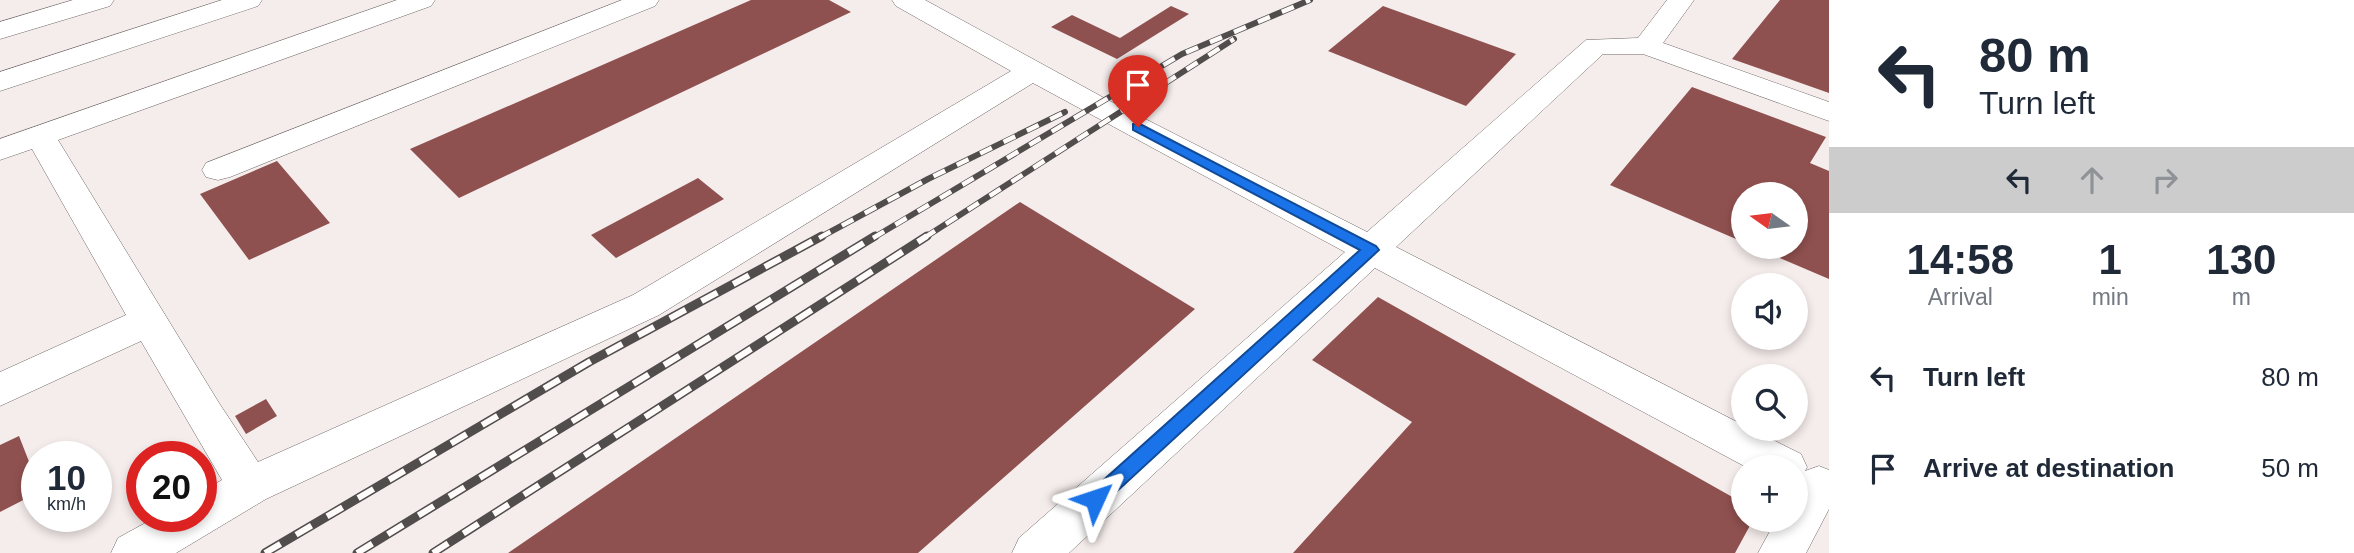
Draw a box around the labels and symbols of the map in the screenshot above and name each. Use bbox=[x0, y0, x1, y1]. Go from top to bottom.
pin bbox=[1108, 55, 1168, 127]
north arrow bbox=[1731, 182, 1808, 259]
speed limit sign: 20 bbox=[126, 441, 217, 532]
position arrow bbox=[1058, 462, 1132, 536]

